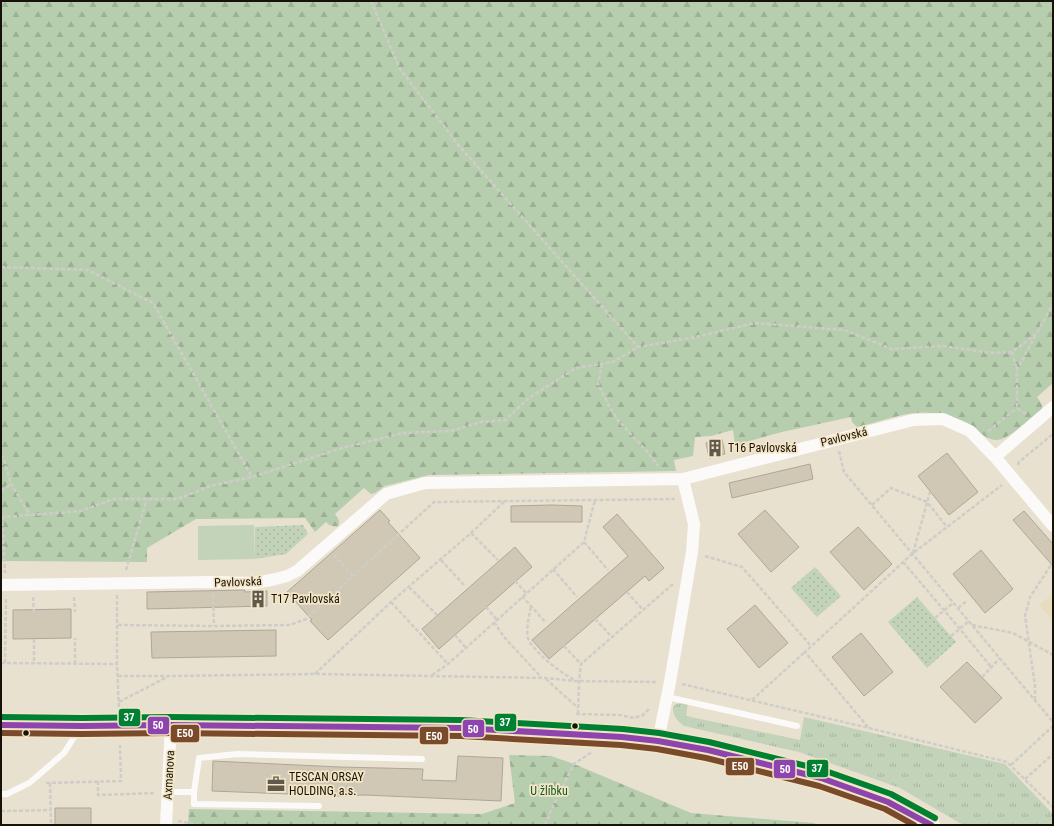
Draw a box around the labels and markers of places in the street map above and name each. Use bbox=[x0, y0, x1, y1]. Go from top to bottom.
building icon: T16 Pavlovská bbox=[705, 438, 725, 458]
place label: T16 Pavlovská bbox=[728, 441, 797, 455]
building icon: T17 Pavlovská bbox=[248, 589, 268, 609]
place label: T17 Pavlovská bbox=[271, 592, 340, 606]
unlabelled marker bbox=[570, 721, 580, 731]
unlabelled marker bbox=[21, 728, 31, 738]
place label: TESCAN ORSAY HOLDING, a.s. bbox=[289, 770, 365, 798]
office icon: TESCAN ORSAY HOLDING, a.s. bbox=[266, 774, 286, 794]

